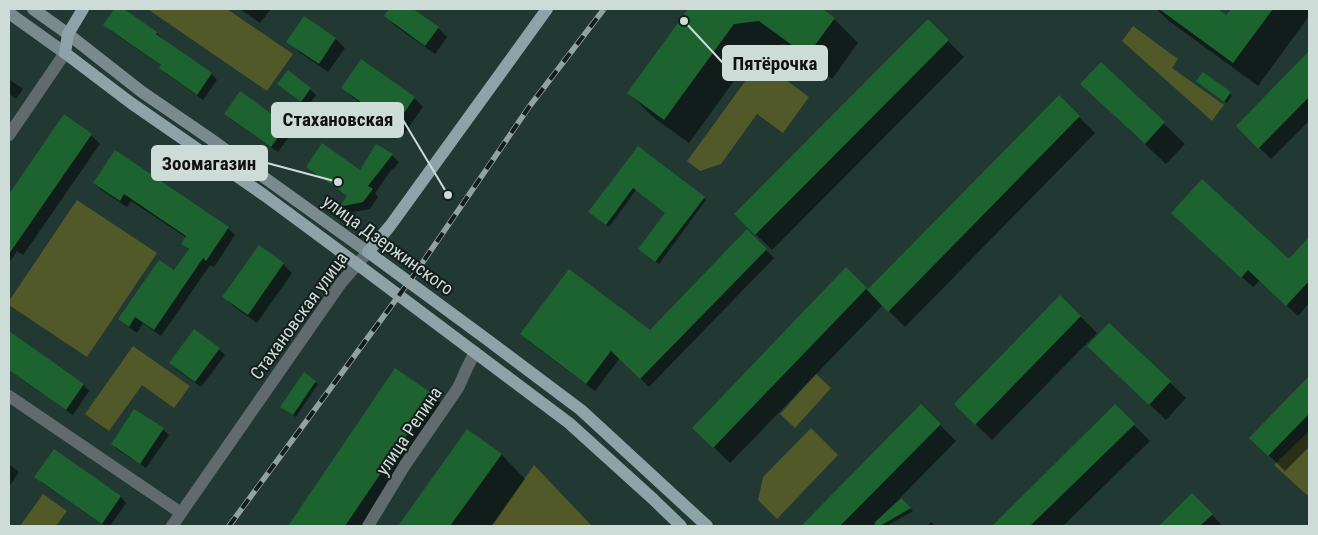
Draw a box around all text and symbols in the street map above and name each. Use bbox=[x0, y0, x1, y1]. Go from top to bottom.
callout: Пятёрочка bbox=[723, 46, 827, 80]
text: Пятёрочка bbox=[733, 52, 817, 75]
callout: Стахановская bbox=[272, 103, 403, 137]
text: Стахановская bbox=[283, 108, 393, 131]
callout: Зоомагазин bbox=[152, 146, 267, 180]
text: Зоомагазин bbox=[162, 152, 256, 175]
street label: улица Дзержинского bbox=[319, 190, 458, 299]
street label: Стахановская улица bbox=[245, 248, 352, 383]
street label: улица Репина bbox=[371, 383, 446, 479]

